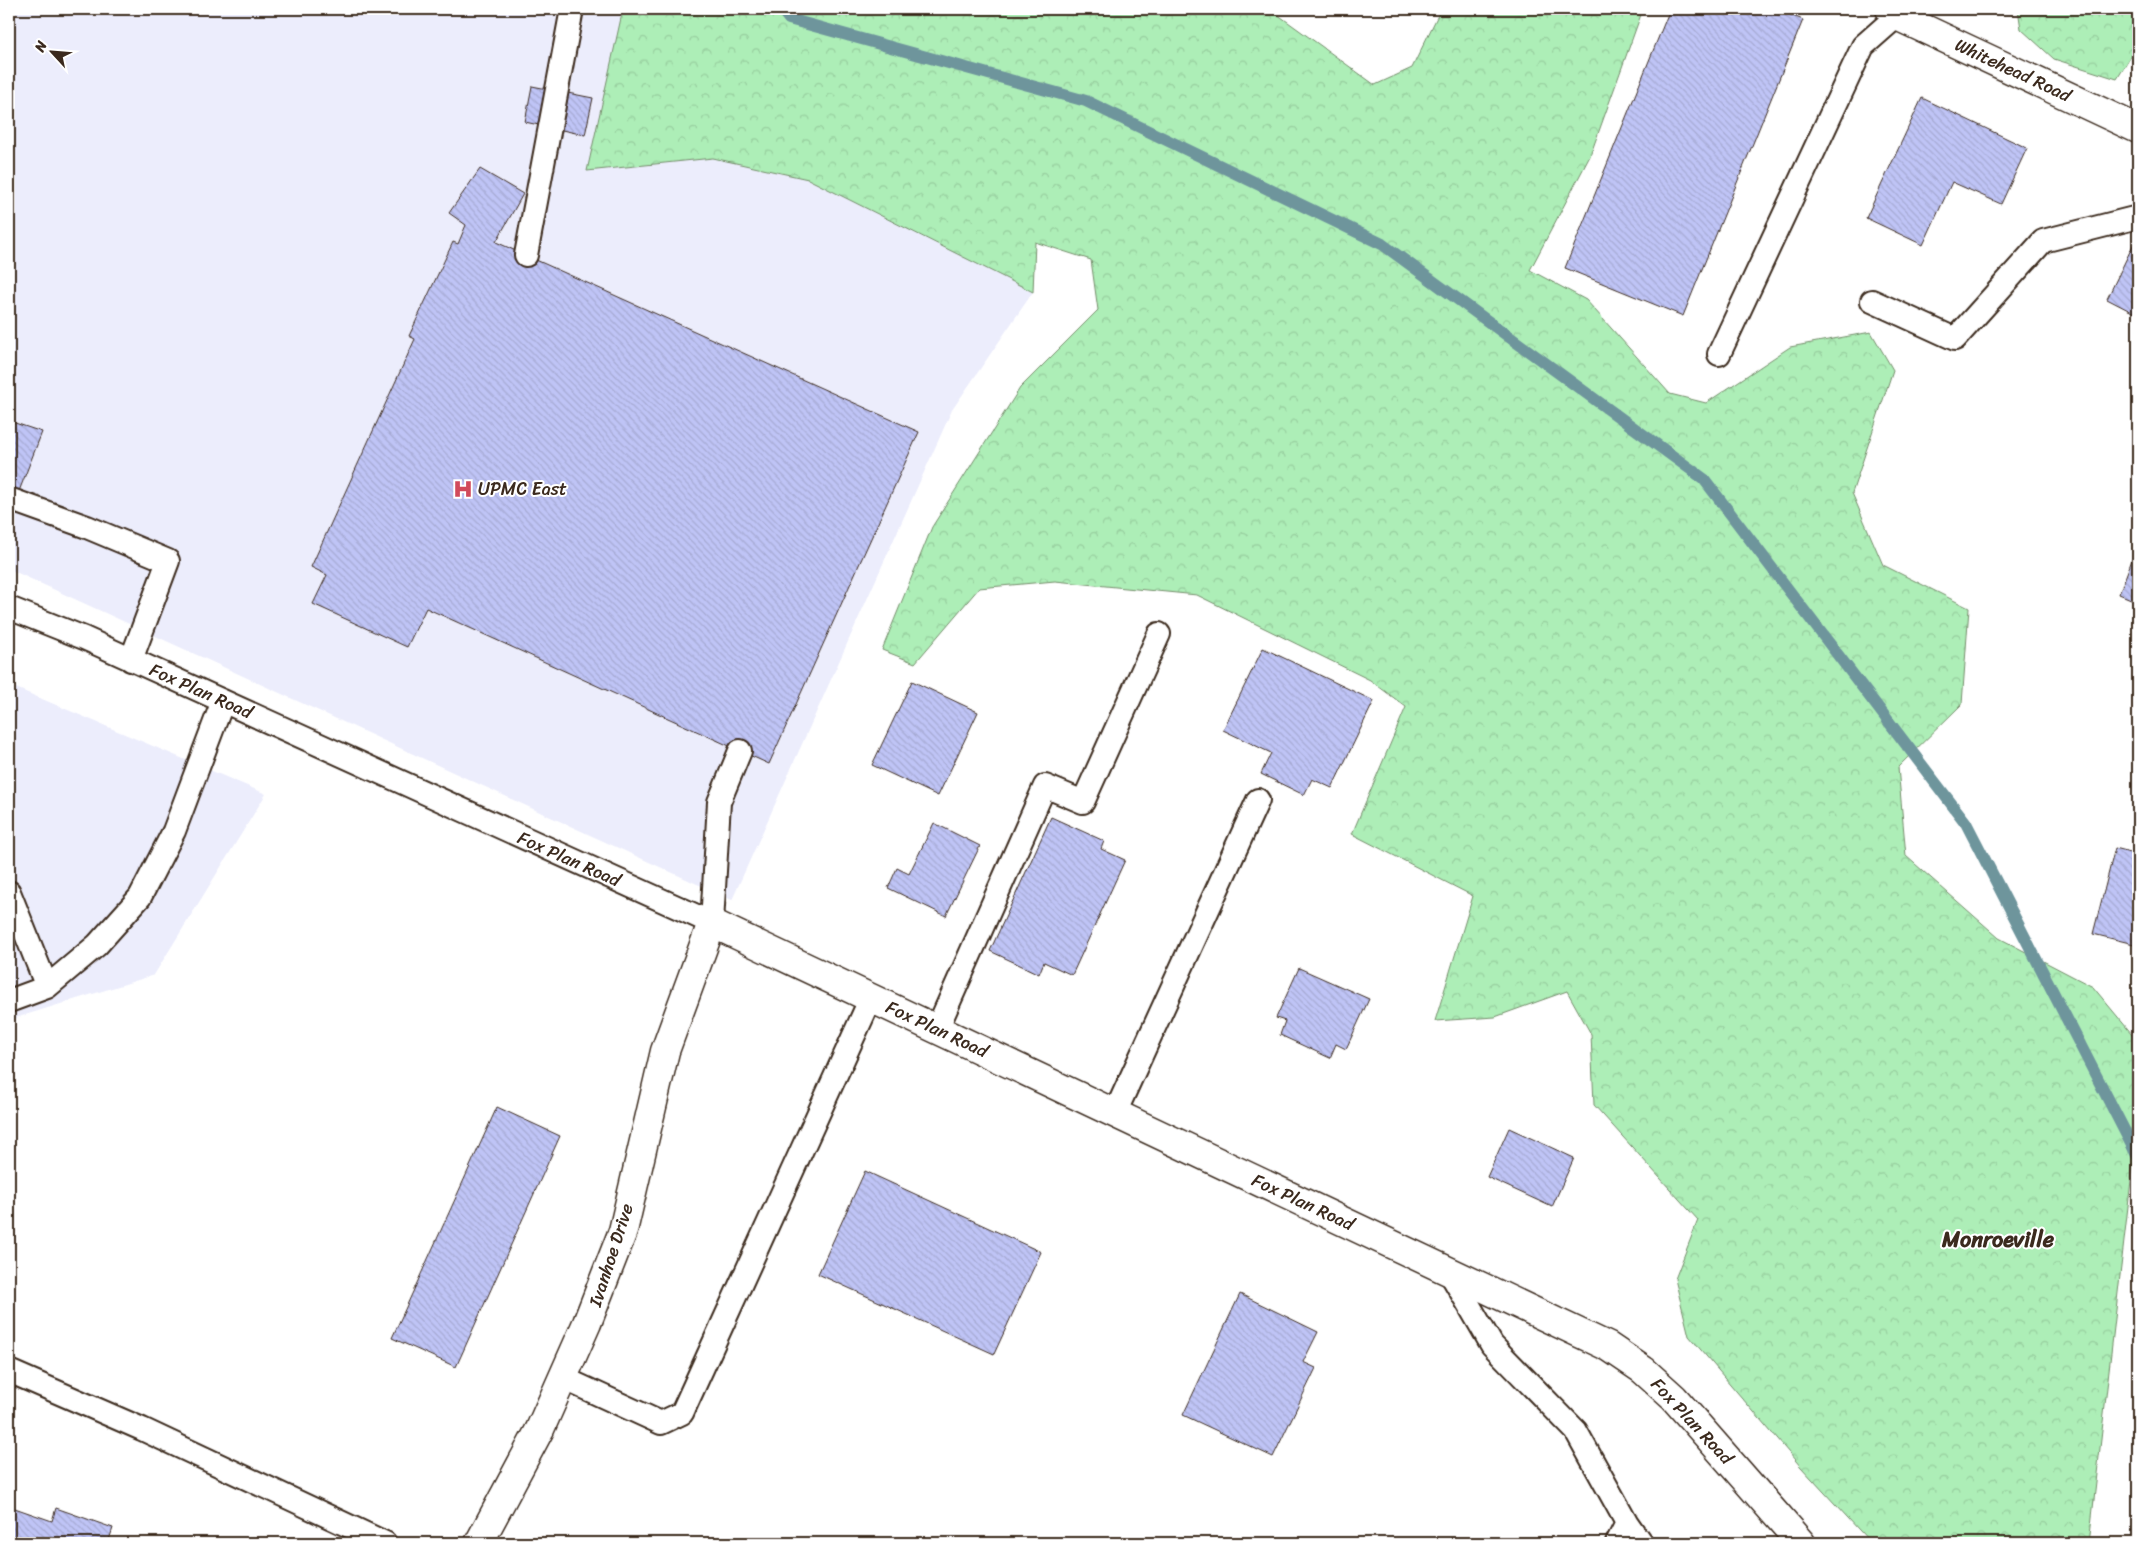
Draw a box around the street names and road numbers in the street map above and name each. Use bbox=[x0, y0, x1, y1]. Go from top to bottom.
street label: Whitehead Road bbox=[1949, 29, 2078, 112]
street label: Fox Plan Road bbox=[144, 654, 259, 729]
street label: Fox Plan Road bbox=[512, 822, 627, 897]
street label: Fox Plan Road bbox=[880, 991, 995, 1067]
street label: Fox Plan Road bbox=[1246, 1164, 1361, 1240]
street label: Ivanhoe Drive bbox=[579, 1199, 643, 1312]
street label: Fox Plan Road bbox=[1643, 1370, 1742, 1473]

